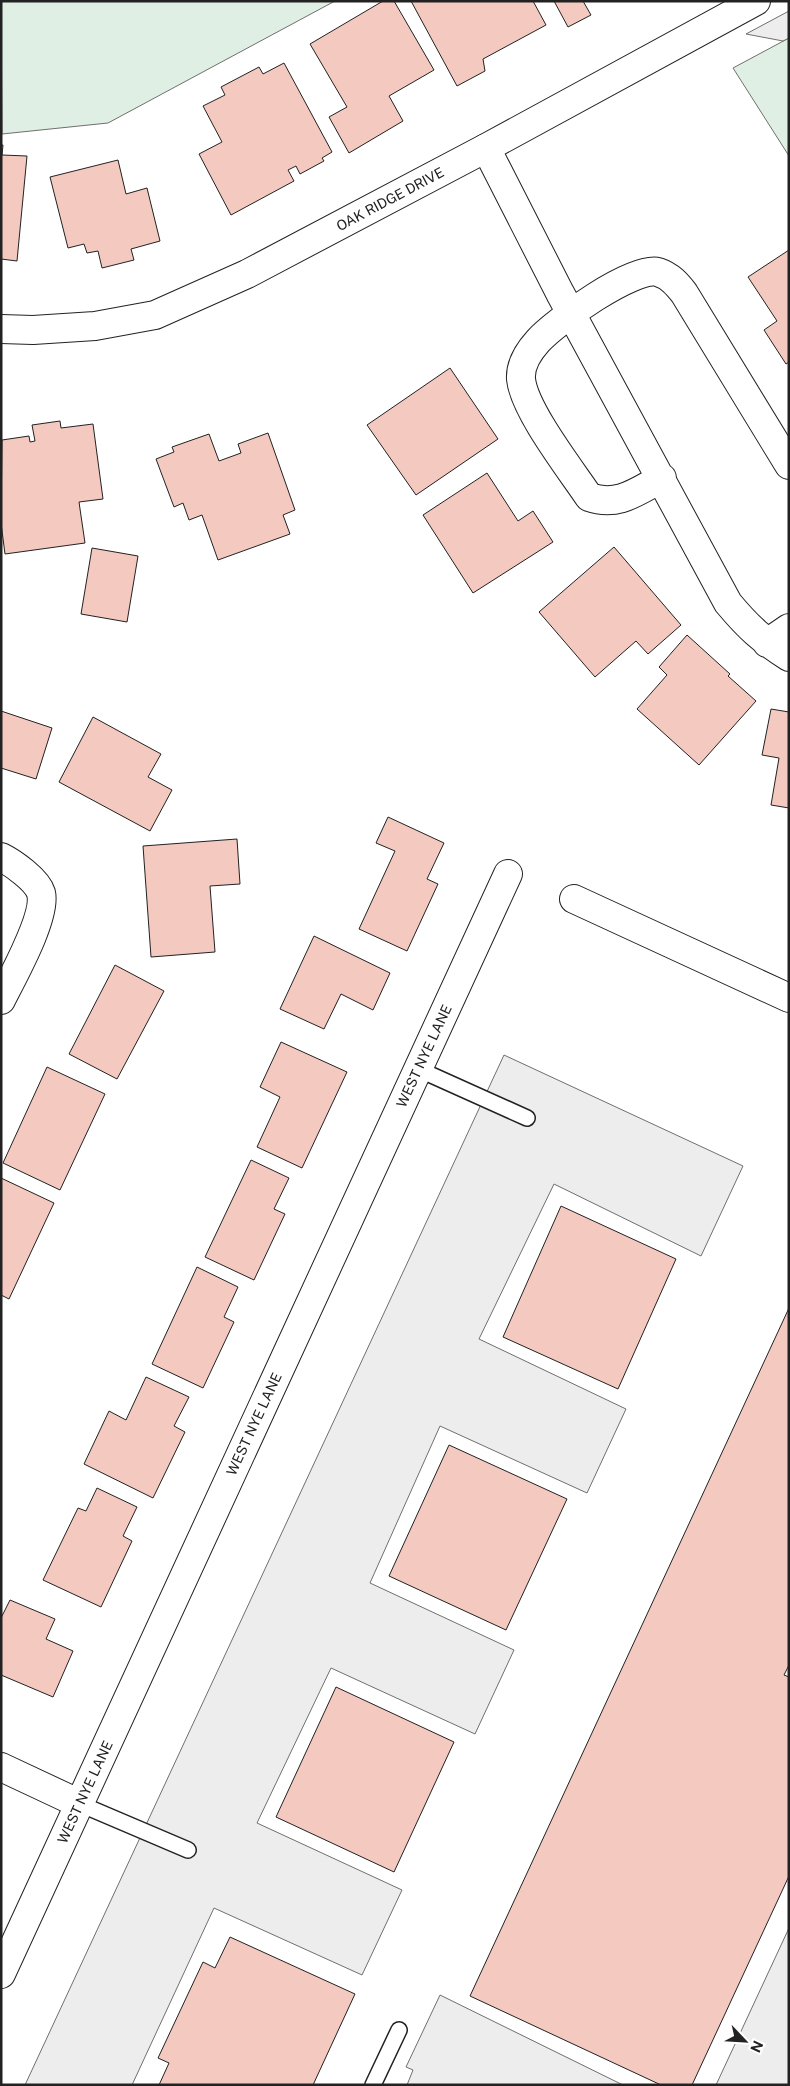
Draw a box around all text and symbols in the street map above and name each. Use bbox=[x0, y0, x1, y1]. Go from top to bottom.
street label: OAK RIDGE DRIVE bbox=[334, 164, 446, 234]
street label: WEST NYE LANE bbox=[393, 1002, 455, 1110]
street label: WEST NYE LANE bbox=[223, 1370, 285, 1478]
street label: WEST NYE LANE bbox=[54, 1738, 116, 1846]
north arrow bbox=[720, 2016, 770, 2066]
text: N bbox=[747, 2038, 766, 2055]

